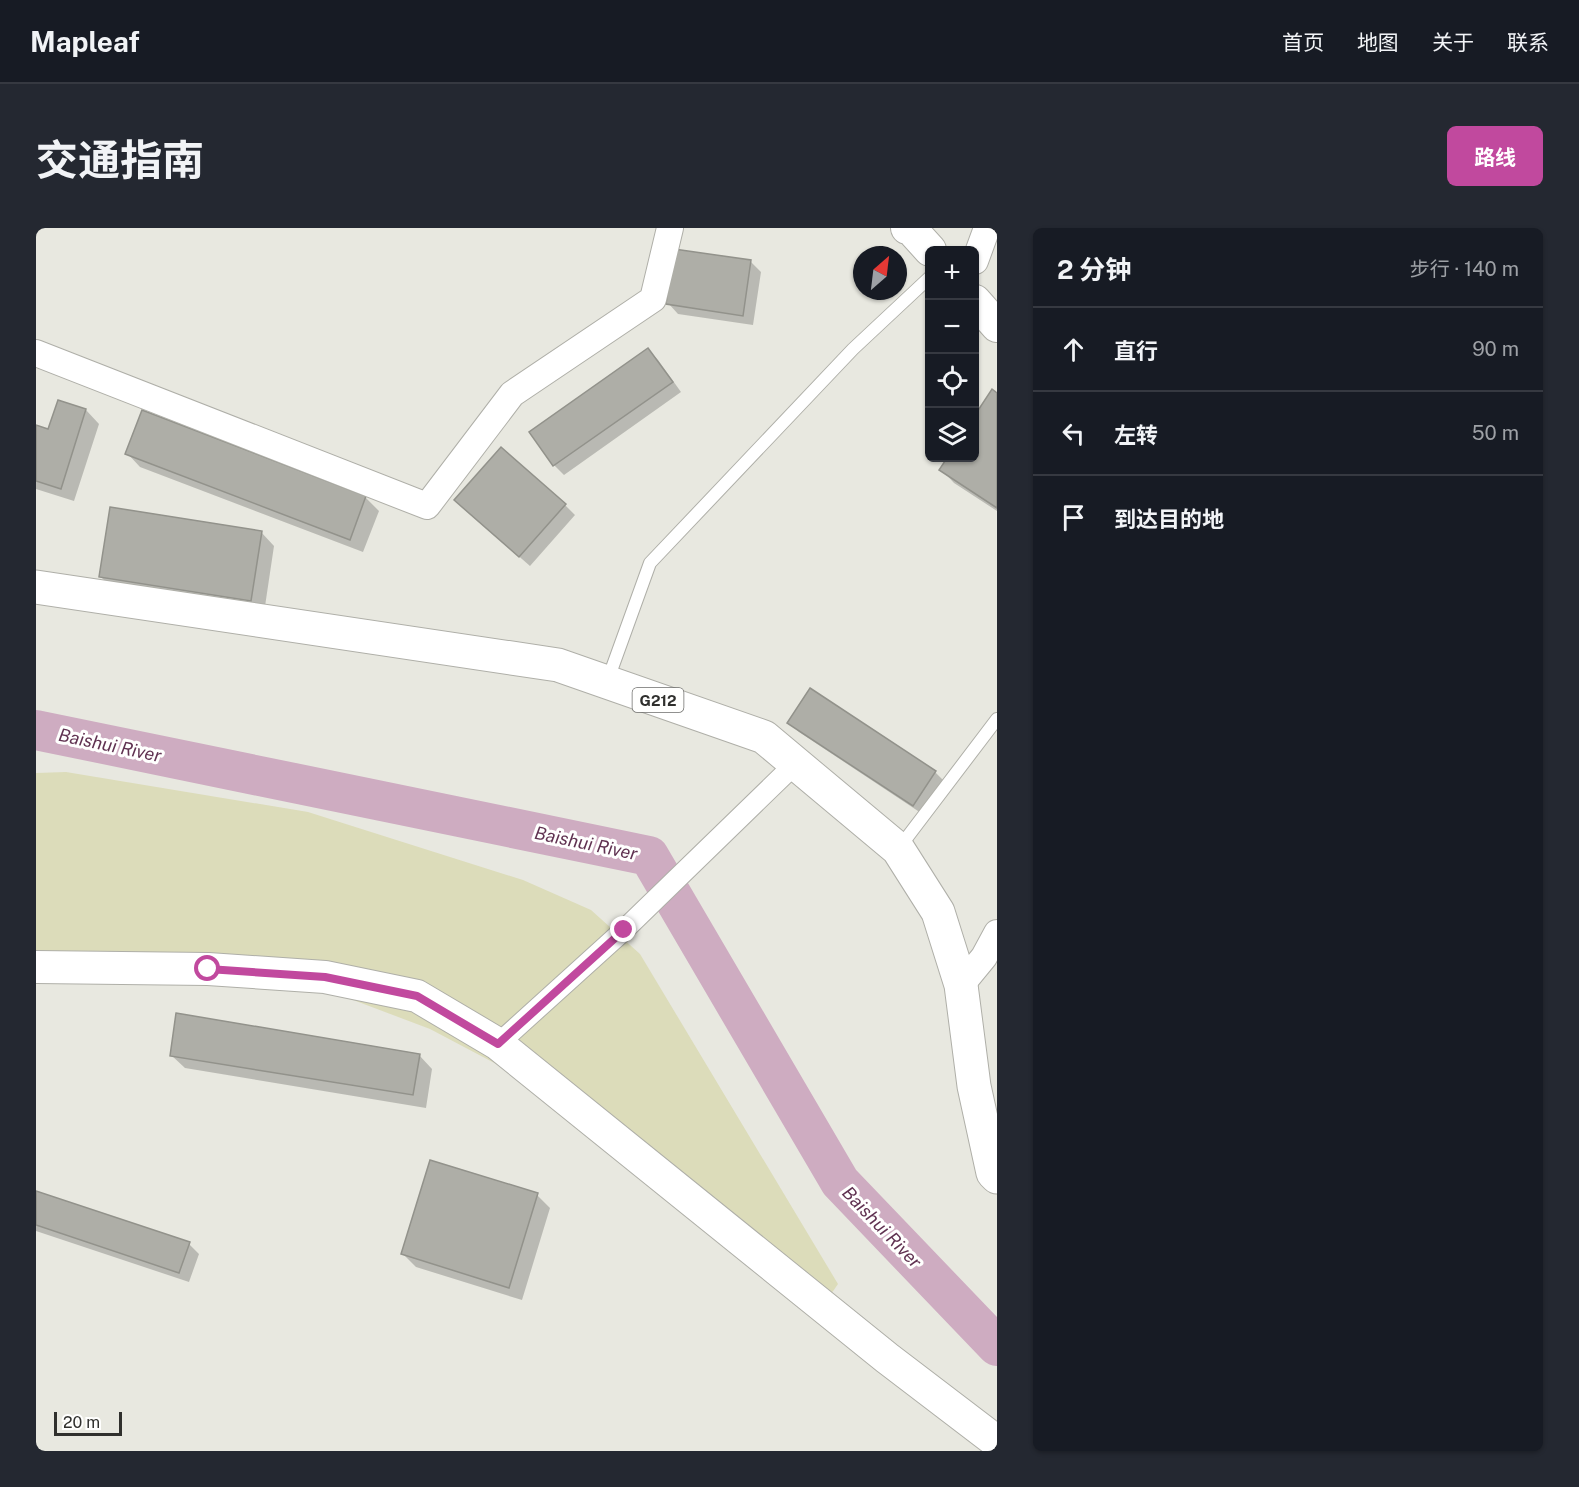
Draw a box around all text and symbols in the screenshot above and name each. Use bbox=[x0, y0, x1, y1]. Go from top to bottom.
text: Mapleaf bbox=[30, 25, 140, 58]
text: 首页 bbox=[1282, 30, 1324, 55]
text: 地图 bbox=[1357, 30, 1399, 55]
text: 关于 bbox=[1432, 30, 1474, 55]
text: 联系 bbox=[1507, 30, 1549, 55]
button: 路线 bbox=[1447, 126, 1543, 186]
text: 交通指南 bbox=[36, 135, 204, 184]
north arrow bbox=[853, 246, 907, 300]
map controls bbox=[925, 246, 979, 462]
button: + bbox=[925, 246, 979, 300]
text: 2 分钟 bbox=[1057, 254, 1131, 285]
text: 步行 · 140 m bbox=[1410, 257, 1519, 281]
button: − bbox=[925, 300, 979, 354]
icon: ahead bbox=[1057, 333, 1090, 366]
text: 90 m bbox=[1472, 337, 1519, 361]
text: 直行 bbox=[1114, 338, 1158, 364]
button: locate bbox=[925, 354, 979, 408]
button: layers bbox=[925, 408, 979, 462]
icon: left bbox=[1057, 417, 1090, 450]
text: 50 m bbox=[1472, 421, 1519, 445]
text: 左转 bbox=[1114, 422, 1158, 448]
icon: arrive bbox=[1057, 501, 1090, 534]
text: 到达目的地 bbox=[1114, 506, 1224, 532]
road number: G212 bbox=[632, 688, 684, 712]
water label: Baishui River bbox=[57, 724, 164, 766]
water label: Baishui River bbox=[533, 822, 640, 864]
route end bbox=[610, 916, 636, 942]
route start bbox=[194, 955, 220, 981]
water label: Baishui River bbox=[838, 1182, 926, 1272]
scale bar bbox=[54, 1409, 122, 1436]
text: 20 m bbox=[63, 1413, 100, 1432]

